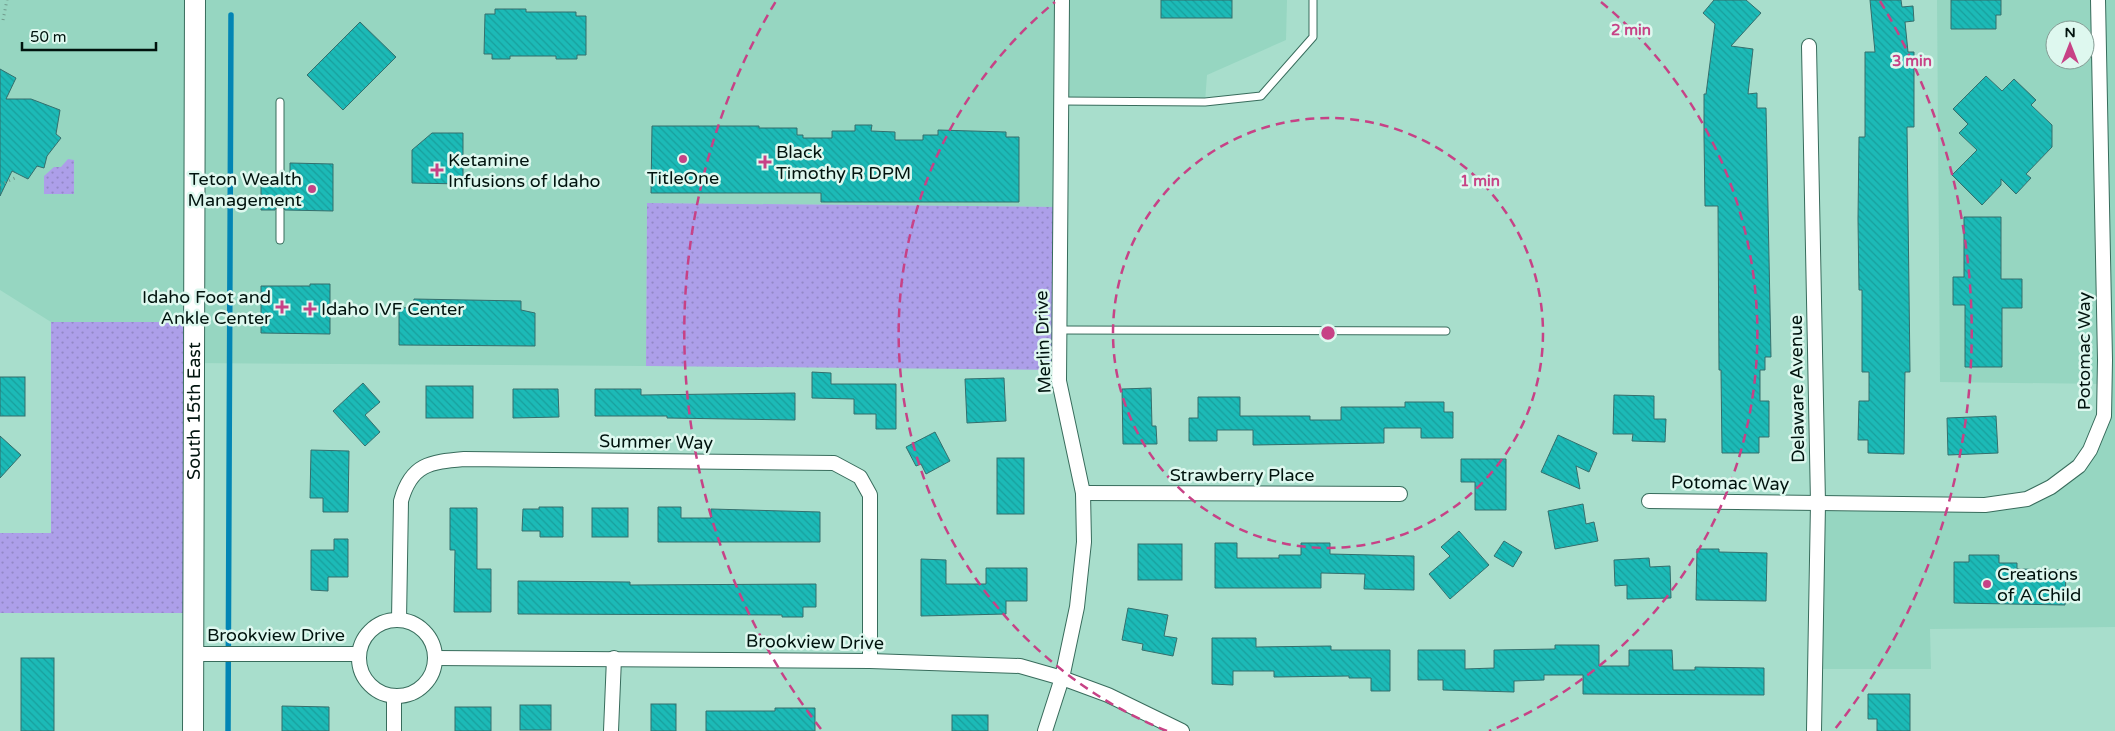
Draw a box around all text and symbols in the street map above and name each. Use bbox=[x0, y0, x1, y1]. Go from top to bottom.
scale bar bbox=[22, 20, 156, 52]
north arrow bbox=[2045, 20, 2095, 70]
text: 2 min bbox=[1611, 21, 1651, 39]
text: N bbox=[2064, 24, 2076, 41]
text: 50 m bbox=[30, 28, 67, 46]
text: 3 min bbox=[1892, 52, 1932, 70]
place label: Black Timothy R DPM bbox=[776, 141, 911, 184]
place label: Ketamine Infusions of Idaho bbox=[448, 149, 601, 192]
marker: TitleOne bbox=[677, 153, 689, 165]
marker: Black Timothy R DPM bbox=[758, 155, 772, 169]
marker: Ketamine Infusions of Idaho bbox=[430, 163, 444, 177]
place label: TitleOne bbox=[647, 167, 719, 189]
place label: Teton Wealth Management bbox=[188, 168, 302, 211]
text: 1 min bbox=[1460, 172, 1500, 190]
marker: Teton Wealth Management bbox=[306, 183, 318, 195]
place label: Idaho Foot and Ankle Center bbox=[142, 286, 271, 329]
street label: Merlin Drive bbox=[1030, 290, 1056, 394]
street label: Potomac Way bbox=[2073, 291, 2095, 410]
place label: Idaho IVF Center bbox=[321, 298, 464, 320]
marker: Idaho Foot and Ankle Center bbox=[275, 300, 289, 314]
marker: Idaho IVF Center bbox=[303, 302, 317, 316]
street label: Delaware Avenue bbox=[1785, 315, 1809, 463]
centre of rings bbox=[1319, 324, 1337, 342]
street label: South 15th East bbox=[183, 342, 205, 480]
street label: Summer Way bbox=[599, 430, 713, 454]
street label: Strawberry Place bbox=[1170, 464, 1314, 486]
street label: Potomac Way bbox=[1671, 471, 1790, 495]
place label: Creations of A Child bbox=[1997, 563, 2081, 606]
marker: Creations of A Child bbox=[1981, 578, 1993, 590]
street label: Brookview Drive bbox=[207, 624, 345, 646]
street label: Brookview Drive bbox=[746, 630, 884, 654]

